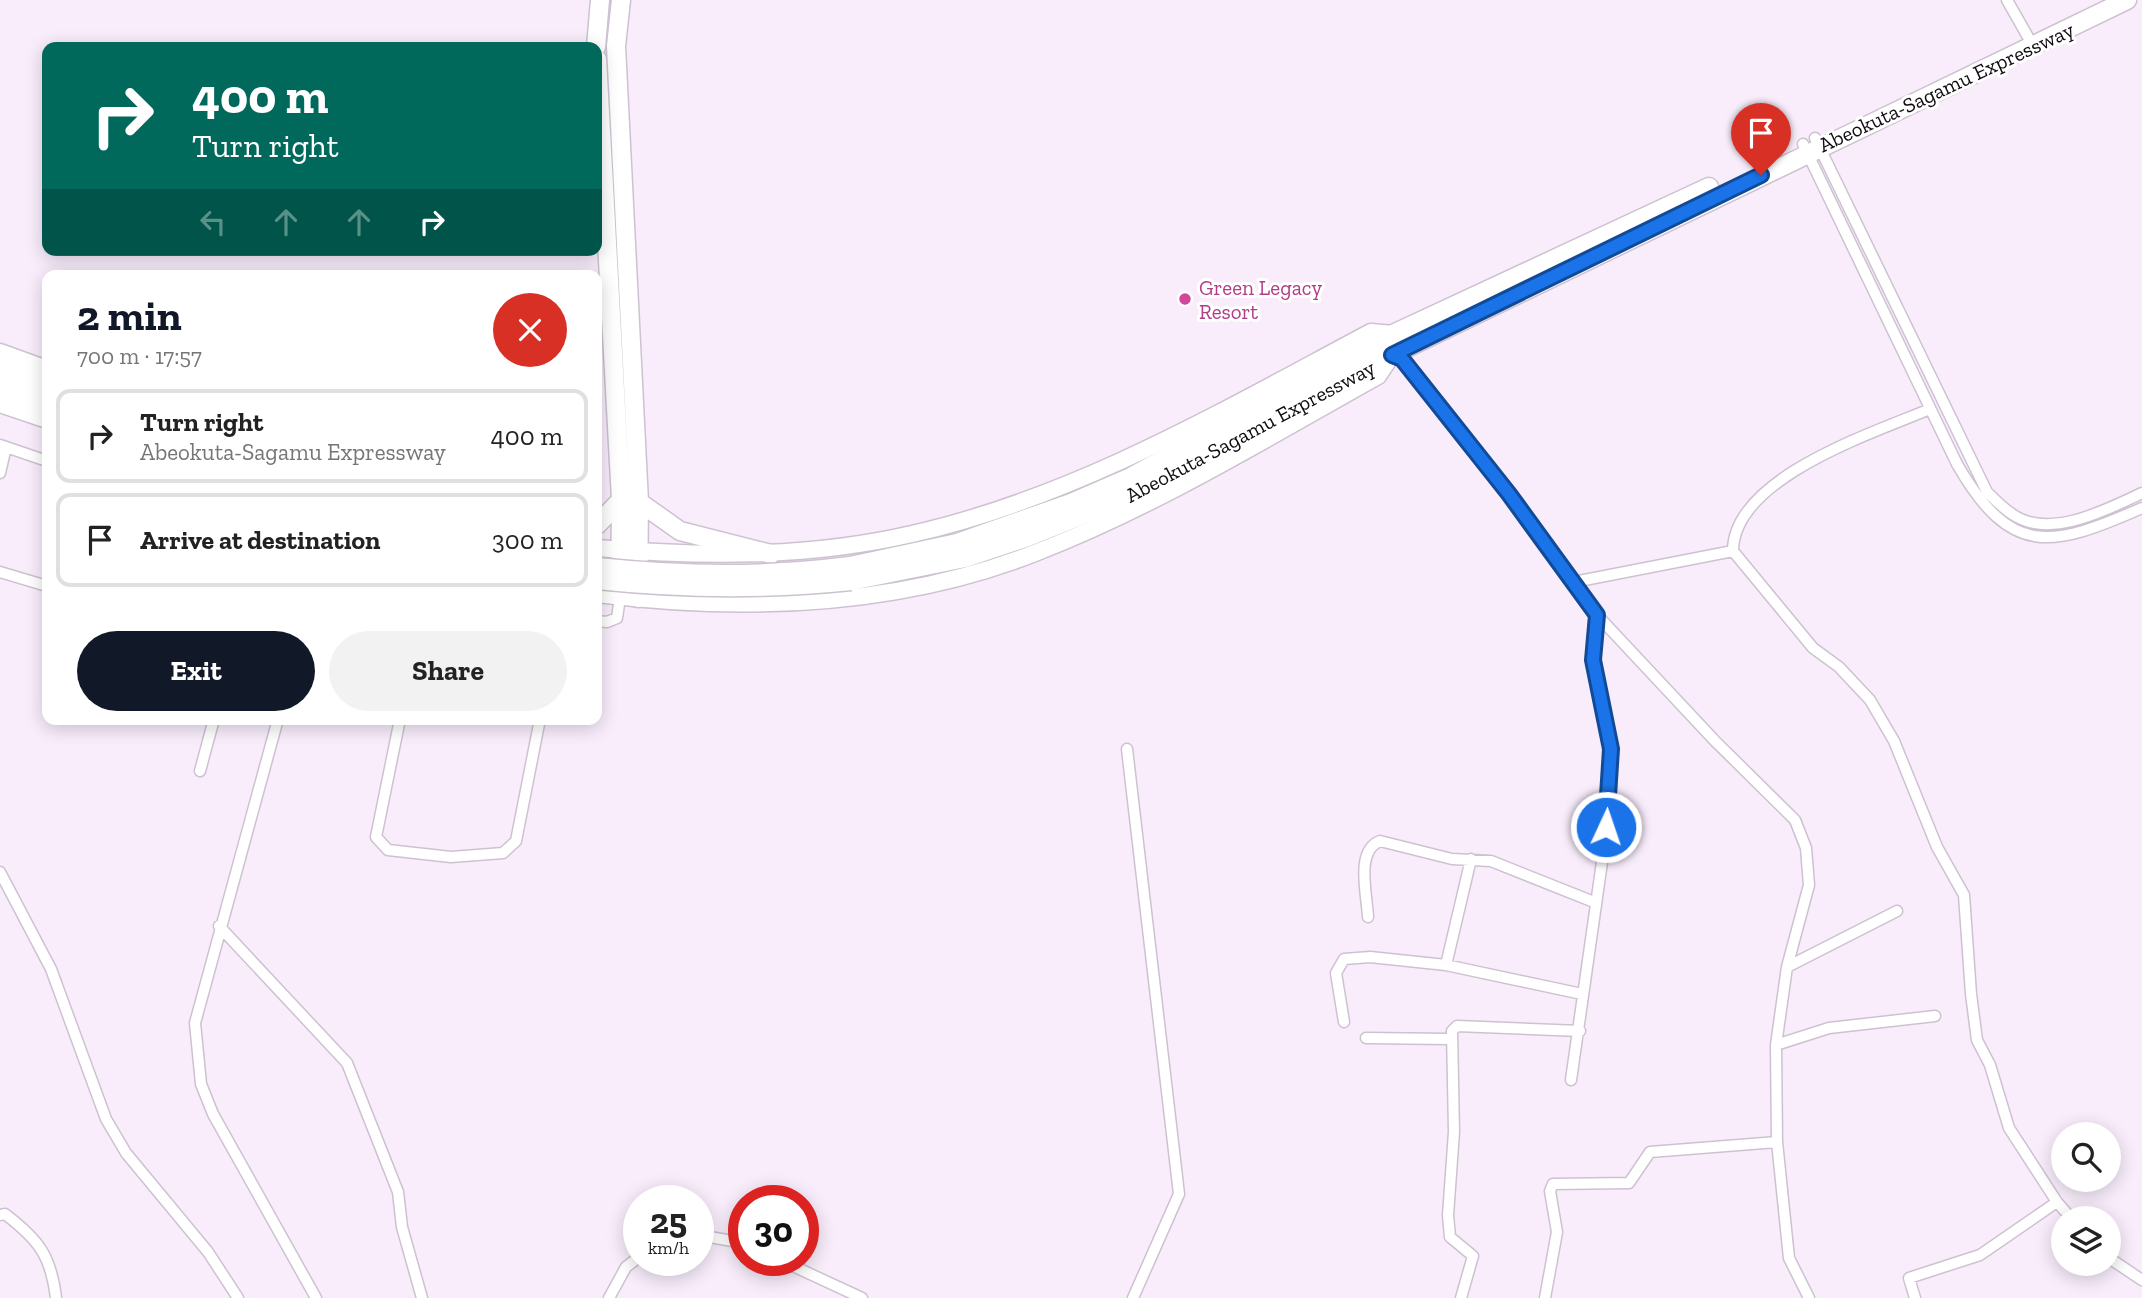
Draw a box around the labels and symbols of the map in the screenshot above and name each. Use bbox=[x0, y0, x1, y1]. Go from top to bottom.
street label: Abeokuta-Sagamu Expressway bbox=[1814, 17, 2078, 157]
pin bbox=[1731, 103, 1791, 175]
place label: Green Legacy Resort bbox=[1199, 275, 1323, 324]
marker: Green Legacy Resort bbox=[1177, 291, 1193, 307]
street label: Abeokuta-Sagamu Expressway bbox=[1121, 354, 1379, 508]
position arrow bbox=[1569, 790, 1643, 864]
speed limit sign: 30 bbox=[728, 1185, 819, 1276]

